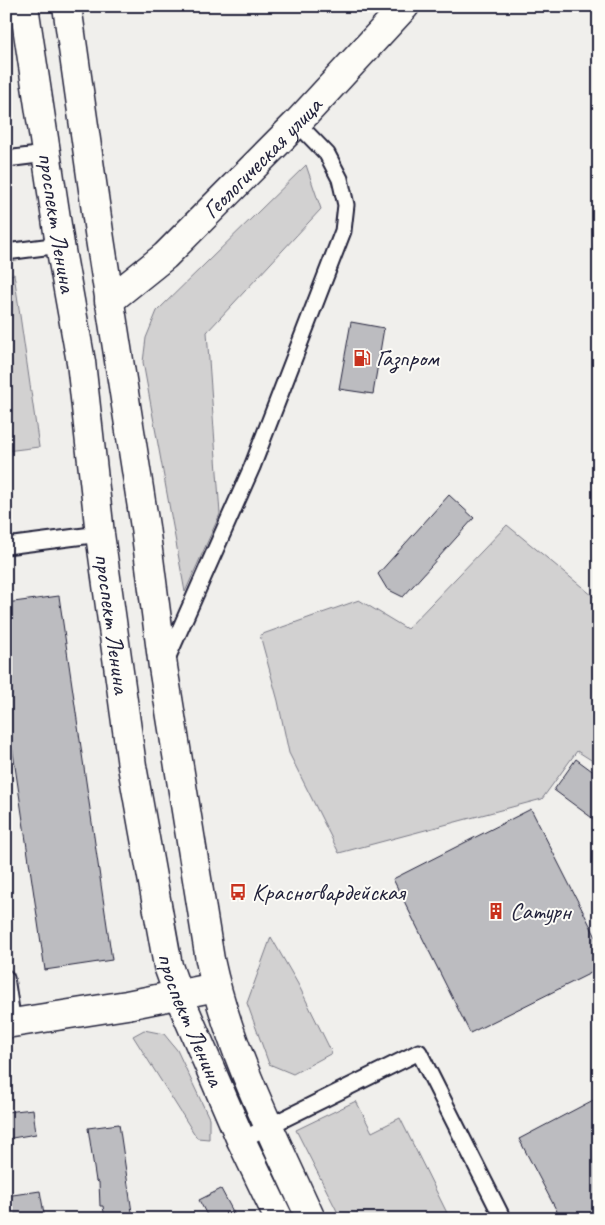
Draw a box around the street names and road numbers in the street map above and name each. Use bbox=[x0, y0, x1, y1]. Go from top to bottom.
street label: Геологическая улица bbox=[196, 90, 329, 225]
street label: проспект Ленина bbox=[31, 151, 83, 296]
street label: проспект Ленина bbox=[88, 552, 137, 697]
street label: проспект Ленина bbox=[151, 951, 231, 1092]

